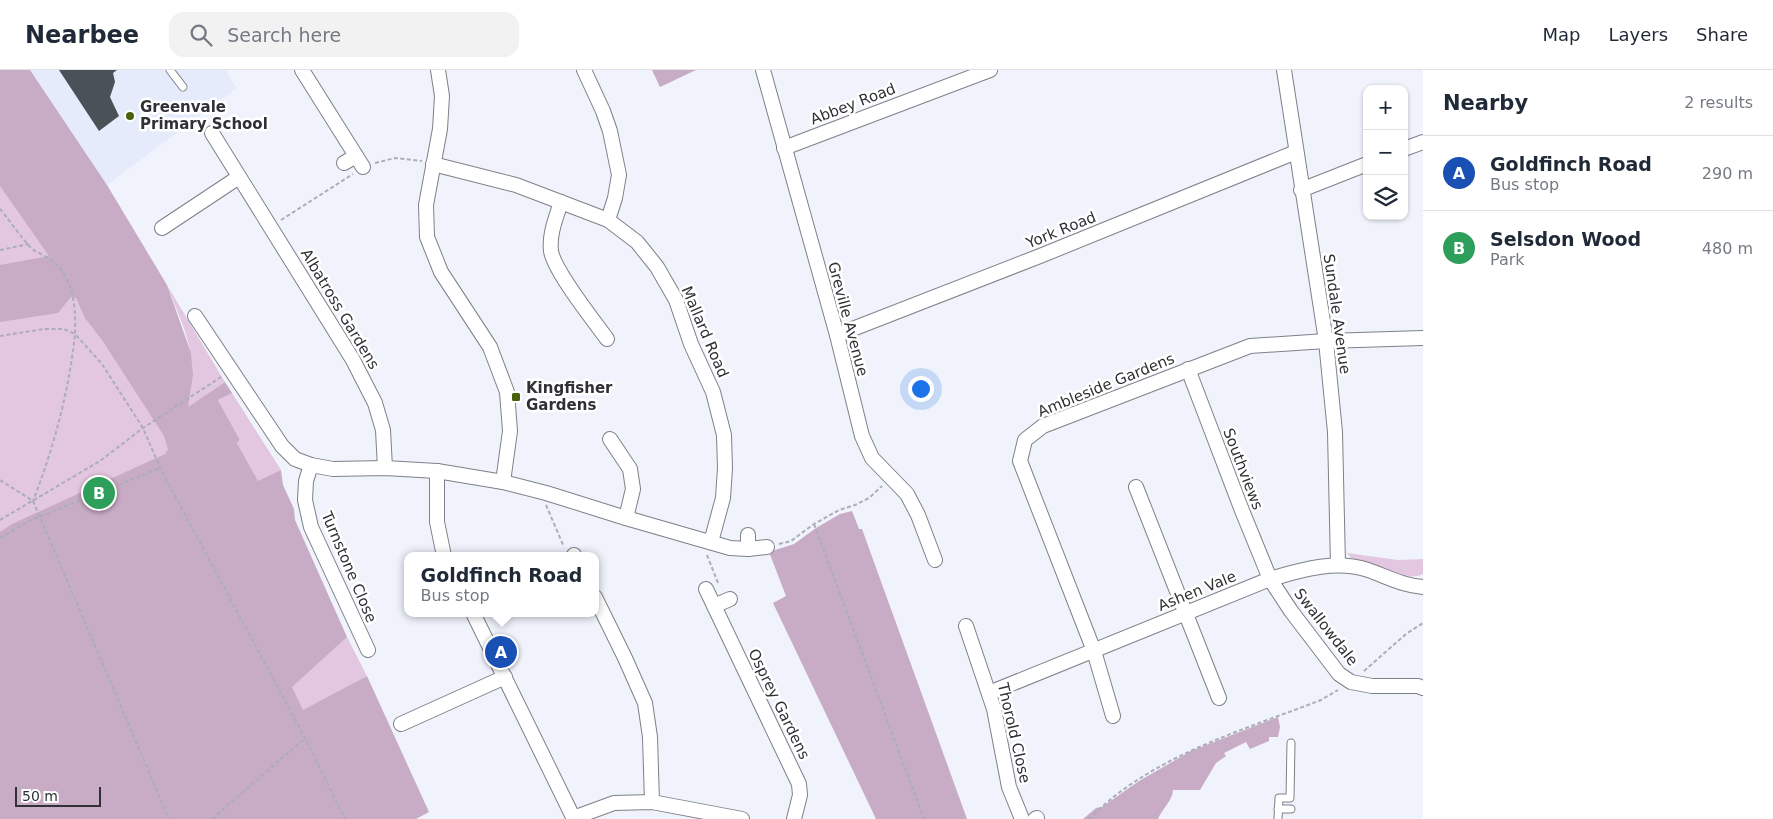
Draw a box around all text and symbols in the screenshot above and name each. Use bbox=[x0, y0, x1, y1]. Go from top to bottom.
search box bbox=[169, 12, 519, 57]
text: Nearbee bbox=[25, 21, 139, 49]
icon: search bbox=[187, 21, 215, 49]
text: Search here bbox=[227, 24, 341, 46]
text: Map bbox=[1542, 24, 1580, 45]
text: Layers bbox=[1608, 24, 1668, 45]
text: Share bbox=[1696, 24, 1748, 45]
street label: Abbey Road bbox=[808, 80, 898, 128]
map controls bbox=[1363, 85, 1408, 220]
button: + bbox=[1363, 85, 1408, 130]
text: Nearby bbox=[1443, 91, 1528, 115]
text: 2 results bbox=[1684, 93, 1753, 112]
place label: Greenvale Primary School bbox=[140, 98, 268, 133]
marker: Greenvale Primary School bbox=[124, 110, 136, 122]
button: − bbox=[1363, 130, 1408, 175]
text: Goldfinch Road bbox=[1490, 153, 1652, 175]
text: A bbox=[1453, 164, 1465, 183]
text: 290 m bbox=[1702, 164, 1753, 183]
button: layers bbox=[1363, 175, 1408, 220]
text: Bus stop bbox=[1490, 175, 1559, 194]
street label: York Road bbox=[1023, 208, 1098, 253]
text: Selsdon Wood bbox=[1490, 228, 1641, 250]
text: B bbox=[1453, 239, 1465, 258]
text: 480 m bbox=[1702, 239, 1753, 258]
street label: Albatross Gardens bbox=[297, 246, 383, 373]
text: Park bbox=[1490, 250, 1525, 269]
street label: Sundale Avenue bbox=[1320, 253, 1354, 375]
street label: Greville Avenue bbox=[824, 260, 872, 378]
street label: Mallard Road bbox=[678, 284, 732, 380]
street label: Ambleside Gardens bbox=[1035, 349, 1177, 421]
your location bbox=[908, 376, 934, 402]
place label: Kingfisher Gardens bbox=[526, 379, 613, 414]
marker: Kingfisher Gardens bbox=[510, 391, 522, 403]
street label: Southviews bbox=[1219, 426, 1267, 513]
pin: B bbox=[83, 474, 115, 512]
street label: Turnstone Close bbox=[317, 508, 381, 625]
popup bbox=[404, 552, 599, 617]
text: Goldfinch Road bbox=[421, 564, 582, 586]
street label: Ashen Vale bbox=[1155, 567, 1239, 615]
street label: Swallowdale bbox=[1290, 585, 1362, 669]
text: Bus stop bbox=[421, 586, 490, 605]
pin: A bbox=[485, 633, 517, 671]
street label: Osprey Gardens bbox=[744, 646, 814, 762]
street label: Thorold Close bbox=[994, 680, 1034, 785]
scale bar bbox=[15, 784, 101, 807]
text: 50 m bbox=[22, 788, 58, 804]

